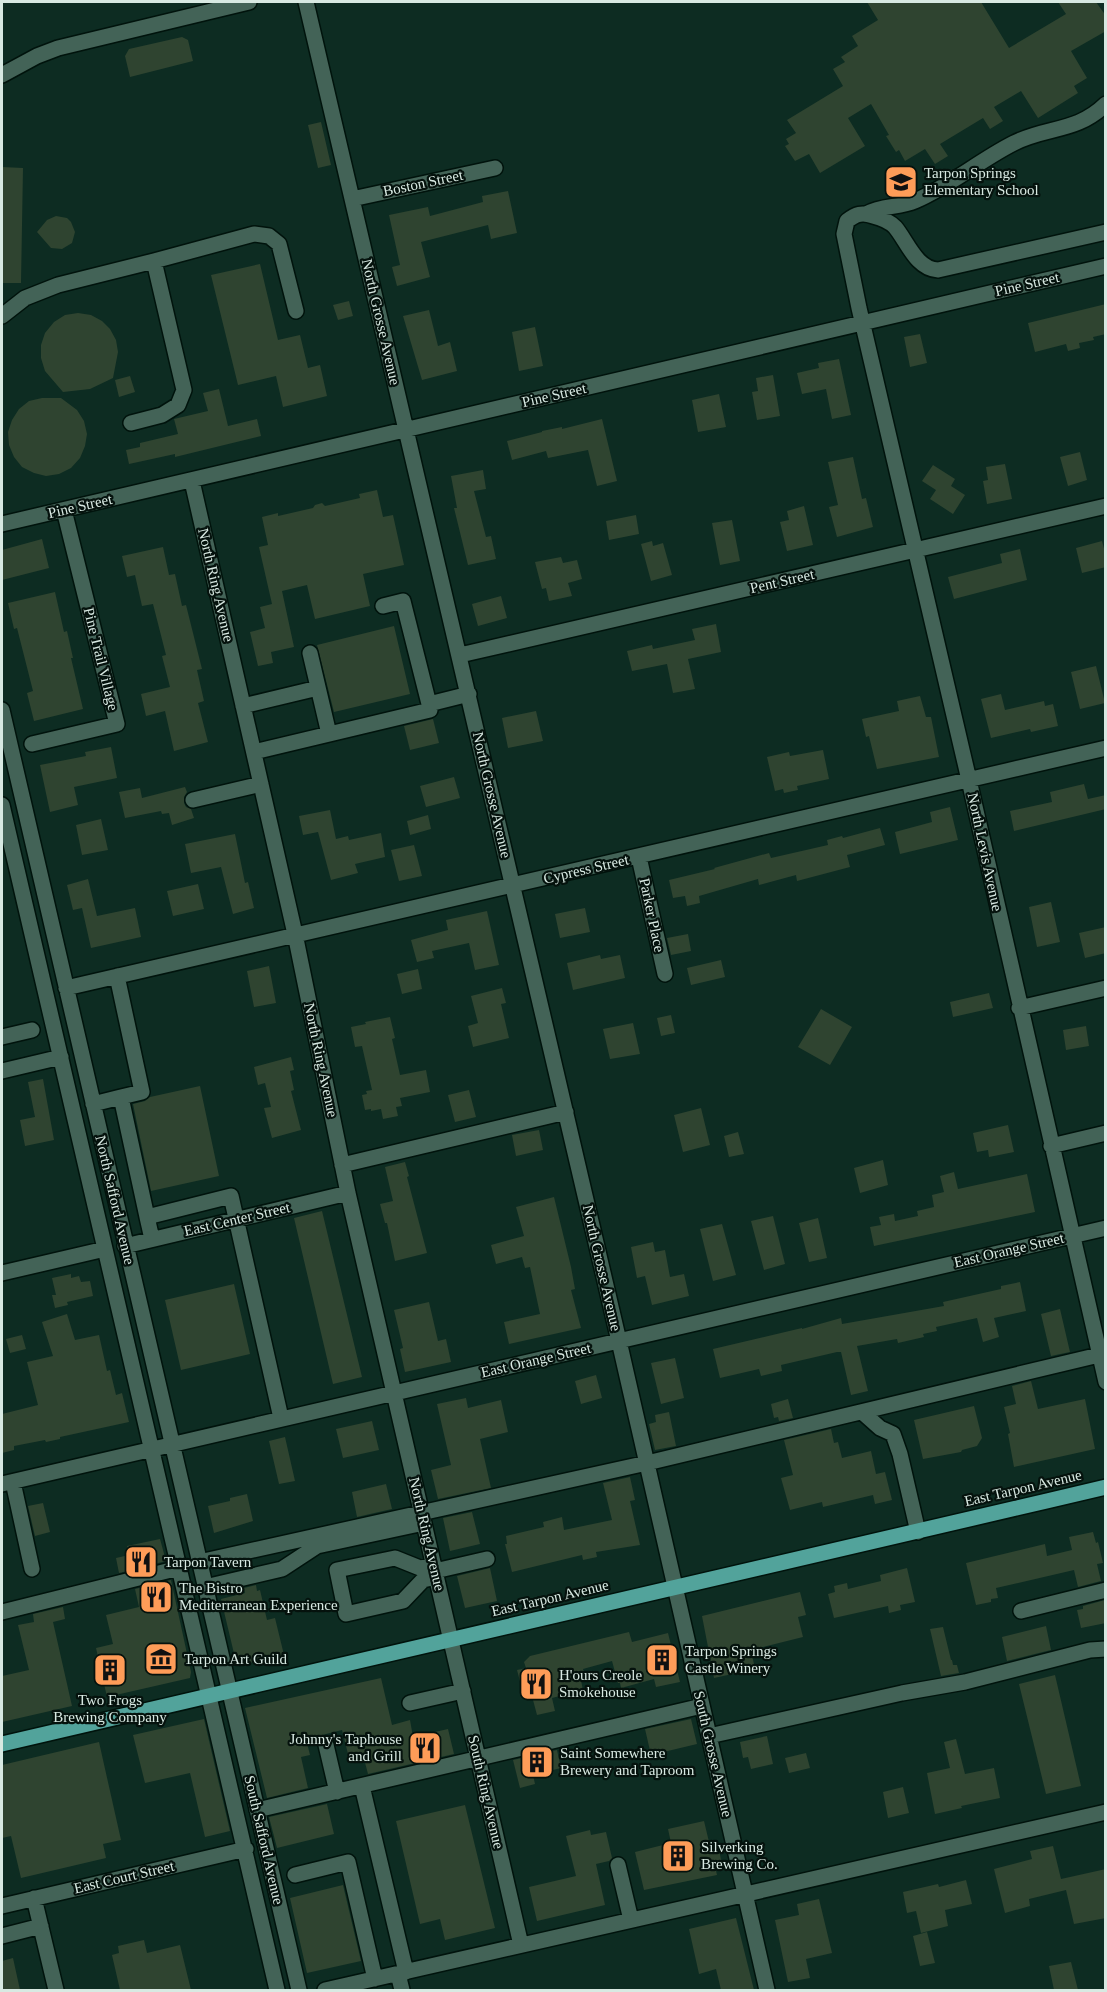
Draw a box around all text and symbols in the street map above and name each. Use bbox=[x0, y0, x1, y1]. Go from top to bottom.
school or university icon: Tarpon Springs Elementary School bbox=[883, 164, 919, 200]
place label: Tarpon Springs Elementary School bbox=[924, 165, 1039, 198]
street label: Boston Street bbox=[382, 167, 465, 199]
street label: North Grosse Avenue bbox=[359, 257, 403, 387]
street label: Pine Street bbox=[993, 269, 1061, 299]
street label: Pine Street bbox=[520, 380, 588, 410]
street label: Pine Street bbox=[46, 491, 114, 521]
street label: North Ring Avenue bbox=[195, 527, 237, 644]
street label: Pent Street bbox=[748, 566, 816, 596]
street label: Pine Trail Village bbox=[80, 606, 122, 712]
street label: North Grosse Avenue bbox=[470, 730, 514, 860]
street label: North Levis Avenue bbox=[965, 791, 1005, 913]
street label: Cypress Street bbox=[542, 851, 631, 887]
street label: Parker Place bbox=[636, 876, 668, 954]
street label: North Ring Avenue bbox=[301, 1001, 341, 1119]
street label: North Safford Avenue bbox=[92, 1134, 138, 1266]
street label: East Center Street bbox=[182, 1199, 292, 1239]
street label: North Grosse Avenue bbox=[580, 1203, 624, 1333]
street label: East Orange Street bbox=[952, 1229, 1066, 1270]
street label: East Orange Street bbox=[479, 1339, 593, 1380]
street label: East Tarpon Avenue bbox=[963, 1467, 1084, 1509]
street label: North Ring Avenue bbox=[406, 1476, 448, 1593]
restaurant icon: Tarpon Tavern bbox=[123, 1544, 159, 1580]
place label: Tarpon Tavern bbox=[164, 1554, 252, 1570]
street label: East Tarpon Avenue bbox=[490, 1577, 611, 1619]
restaurant icon: The Bistro Mediterranean Experience bbox=[138, 1579, 174, 1615]
place label: The Bistro Mediterranean Experience bbox=[179, 1580, 338, 1613]
museum icon: Tarpon Art Guild bbox=[143, 1641, 179, 1677]
building icon: Tarpon Springs Castle Winery bbox=[644, 1642, 680, 1678]
place label: Tarpon Springs Castle Winery bbox=[685, 1643, 777, 1676]
place label: Tarpon Art Guild bbox=[184, 1651, 288, 1667]
building icon: Two Frogs Brewing Company bbox=[92, 1652, 128, 1688]
restaurant icon: H'ours Creole Smokehouse bbox=[518, 1666, 554, 1702]
place label: H'ours Creole Smokehouse bbox=[559, 1667, 642, 1700]
street label: South Grosse Avenue bbox=[691, 1689, 735, 1819]
place label: Two Frogs Brewing Company bbox=[53, 1692, 167, 1725]
restaurant icon: Johnny's Taphouse and Grill bbox=[407, 1730, 443, 1766]
place label: Johnny's Taphouse and Grill bbox=[289, 1731, 402, 1764]
street label: South Ring Avenue bbox=[465, 1733, 507, 1851]
building icon: Saint Somewhere Brewery and Taproom bbox=[519, 1744, 555, 1780]
place label: Saint Somewhere Brewery and Taproom bbox=[560, 1745, 695, 1778]
street label: South Safford Avenue bbox=[241, 1774, 287, 1906]
building icon: Silverking Brewing Co. bbox=[660, 1838, 696, 1874]
place label: Silverking Brewing Co. bbox=[701, 1839, 778, 1872]
street label: East Court Street bbox=[72, 1857, 177, 1896]

